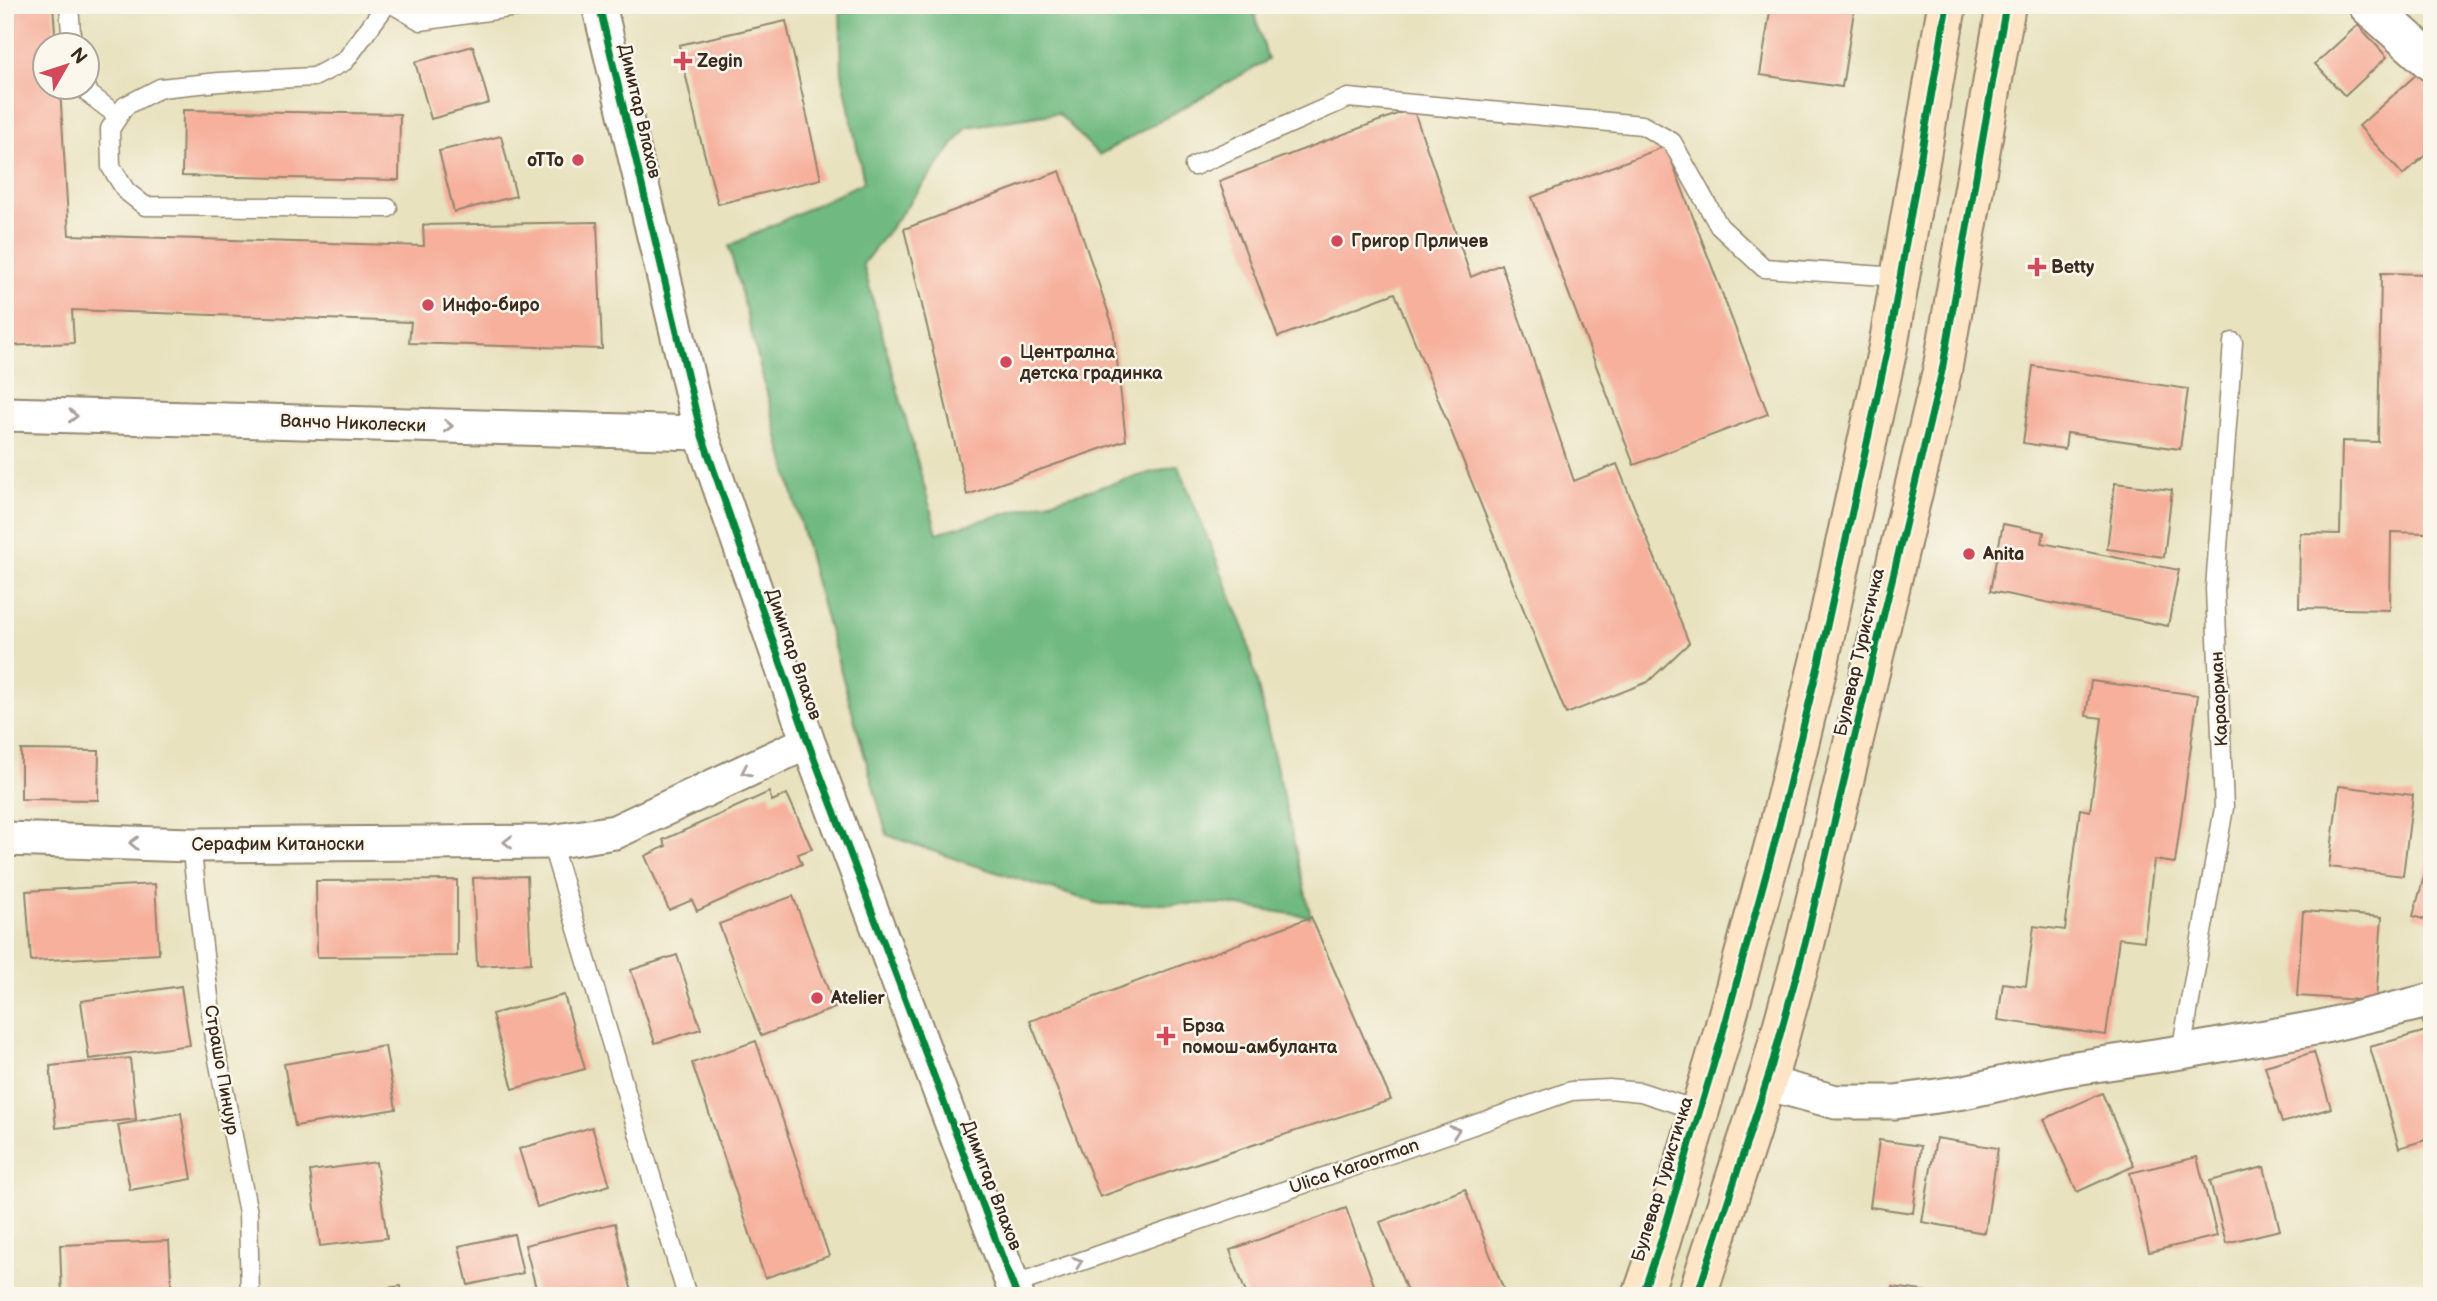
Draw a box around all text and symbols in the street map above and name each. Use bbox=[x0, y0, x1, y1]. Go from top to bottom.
north arrow bbox=[32, 32, 102, 102]
street label: Димитар Влахов bbox=[614, 42, 665, 181]
text: N bbox=[65, 43, 91, 69]
place label: Zegin bbox=[697, 51, 743, 72]
marker: Zegin bbox=[675, 53, 691, 69]
place label: oTTo bbox=[527, 150, 564, 171]
marker: oTTo bbox=[570, 152, 586, 168]
place label: Григор Прличев bbox=[1351, 231, 1489, 252]
marker: Григор Прличев bbox=[1329, 233, 1345, 249]
place label: Betty bbox=[2051, 257, 2095, 278]
marker: Betty bbox=[2029, 259, 2045, 275]
place label: Инфо-биро bbox=[442, 295, 540, 316]
marker: Инфо-биро bbox=[420, 297, 436, 313]
place label: Централна детска градинка bbox=[1019, 342, 1163, 384]
marker: Централна детска градинка bbox=[998, 354, 1014, 370]
one-way arrow bbox=[69, 408, 79, 424]
street label: Ванчо Николески bbox=[279, 410, 427, 437]
one-way arrow bbox=[443, 418, 454, 434]
place label: Anita bbox=[1982, 544, 2024, 565]
marker: Anita bbox=[1961, 546, 1977, 562]
street label: Булевар Туристичка bbox=[1830, 566, 1889, 738]
street label: Димитар Влахов bbox=[761, 586, 826, 723]
street label: Караорман bbox=[2207, 651, 2232, 747]
one-way arrow bbox=[741, 763, 753, 777]
street label: Серафим Китаноски bbox=[191, 834, 365, 855]
one-way arrow bbox=[128, 835, 138, 851]
one-way arrow bbox=[502, 835, 513, 850]
place label: Atelier bbox=[830, 988, 885, 1009]
marker: Atelier bbox=[809, 990, 825, 1006]
street label: Страшо Пинџур bbox=[200, 1003, 243, 1137]
place label: Брза помош-амбуланта bbox=[1182, 1016, 1338, 1058]
marker: Брза помош-амбуланта bbox=[1156, 1026, 1176, 1046]
street label: Булевар Туристичка bbox=[1627, 1094, 1698, 1264]
street label: Димитар Влахов bbox=[957, 1117, 1026, 1254]
one-way arrow bbox=[1448, 1125, 1460, 1139]
street label: Ulica Karaorman bbox=[1286, 1134, 1422, 1199]
one-way arrow bbox=[1071, 1256, 1083, 1270]

